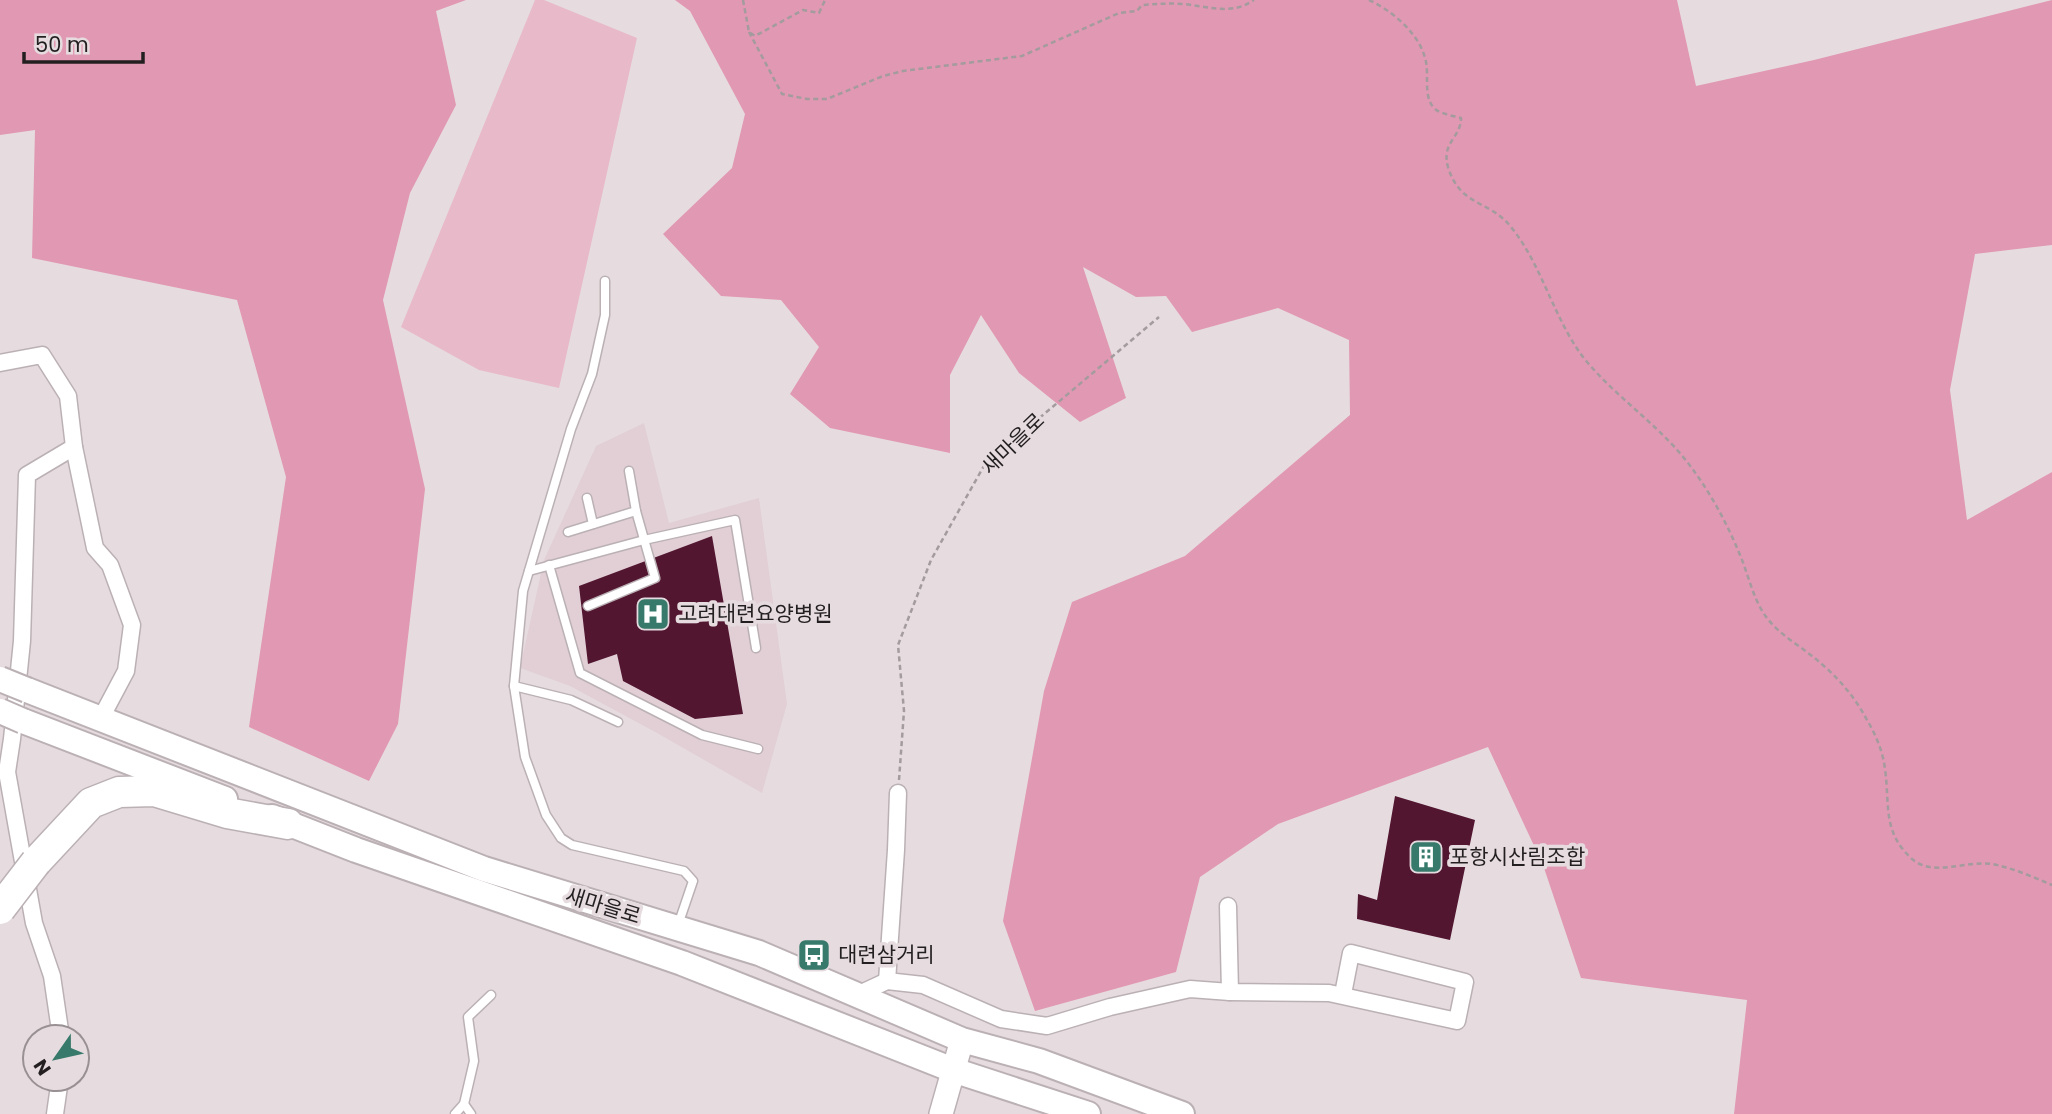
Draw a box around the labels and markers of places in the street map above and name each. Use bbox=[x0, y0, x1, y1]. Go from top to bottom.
hospital icon: 고려대련요양병원 bbox=[634, 595, 672, 633]
place label: 고려대련요양병원 bbox=[678, 599, 833, 628]
building icon: 포항시산림조합 bbox=[1407, 838, 1445, 876]
place label: 포항시산림조합 bbox=[1450, 842, 1585, 871]
bus stop icon: 대련삼거리 bbox=[795, 936, 833, 974]
place label: 대련삼거리 bbox=[838, 940, 935, 969]

